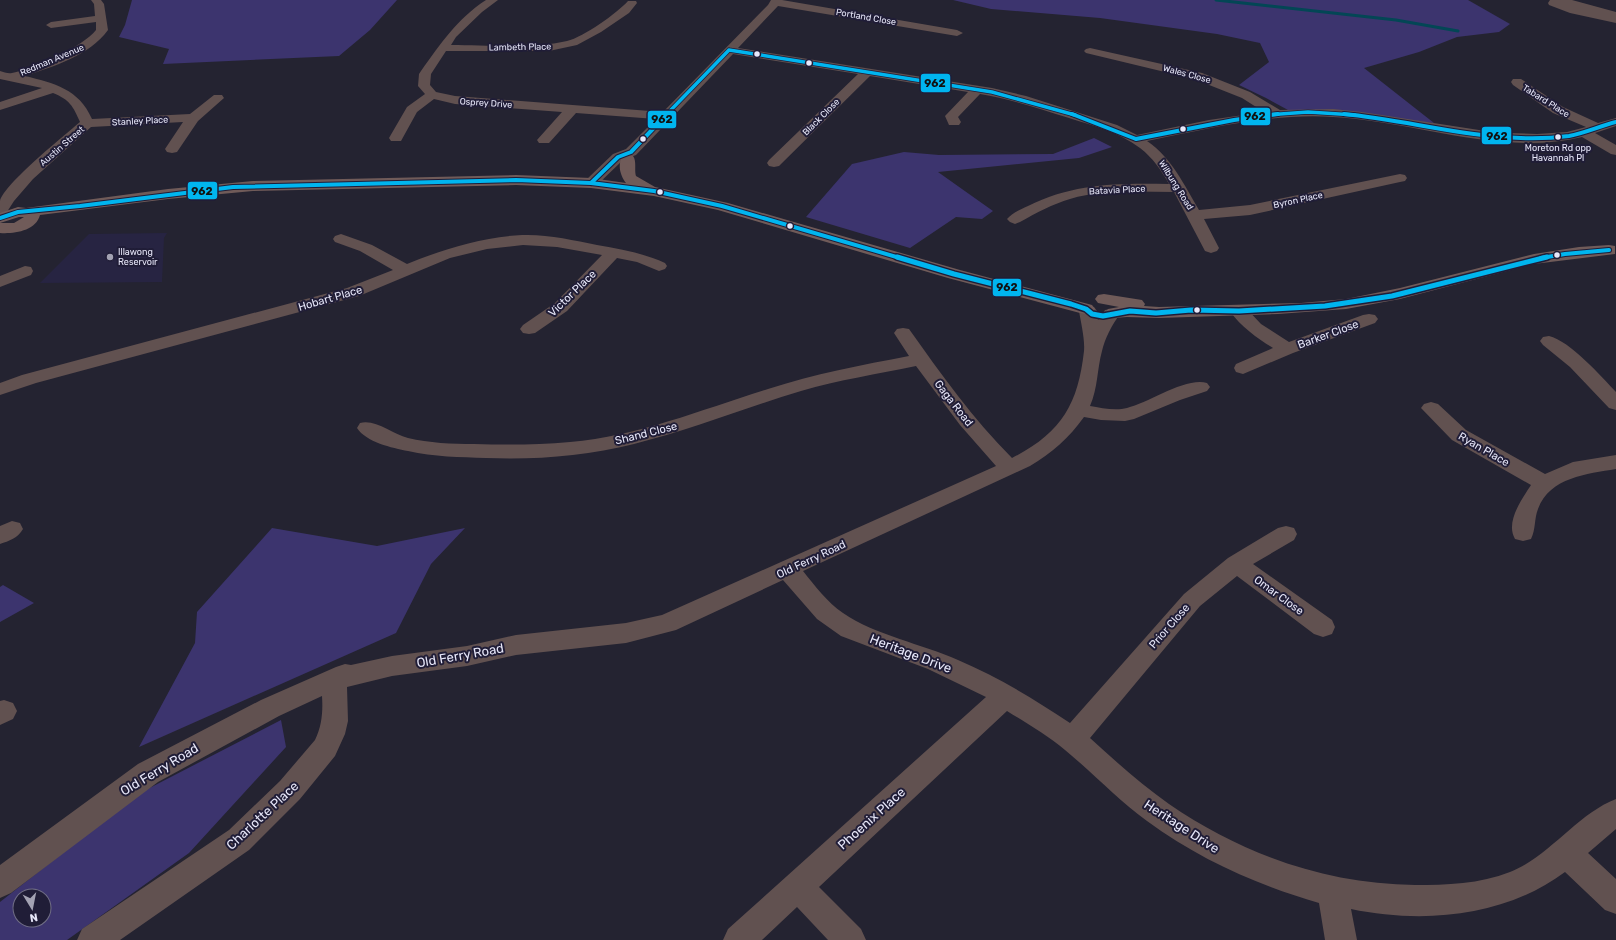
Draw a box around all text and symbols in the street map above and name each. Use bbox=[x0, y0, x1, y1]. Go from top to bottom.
street label: Portland Close bbox=[835, 7, 897, 27]
street label: Lambeth Place bbox=[489, 41, 551, 53]
street label: Redman Avenue bbox=[19, 42, 85, 78]
unlabelled marker bbox=[752, 49, 762, 59]
unlabelled marker bbox=[804, 58, 814, 68]
street label: Wales Close bbox=[1162, 63, 1212, 85]
line badge: 962 bbox=[920, 73, 951, 93]
text: 962 bbox=[924, 77, 946, 90]
street label: Tabard Place bbox=[1521, 83, 1571, 119]
street label: Osprey Drive bbox=[459, 96, 513, 110]
street label: Black Close bbox=[801, 97, 841, 137]
line badge: 962 bbox=[1240, 107, 1271, 126]
line badge: 962 bbox=[647, 110, 677, 129]
text: 962 bbox=[1244, 110, 1266, 123]
text: 962 bbox=[651, 113, 673, 126]
street label: Stanley Place bbox=[112, 115, 168, 127]
street label: Austin Street bbox=[38, 124, 87, 168]
unlabelled marker bbox=[1178, 124, 1188, 134]
line badge: 962 bbox=[1481, 126, 1512, 145]
text: 962 bbox=[1486, 130, 1508, 143]
marker: Moreton Rd opp Havannah Pl bbox=[1553, 132, 1563, 142]
unlabelled marker bbox=[638, 134, 648, 144]
place label: Moreton Rd opp Havannah Pl bbox=[1525, 143, 1591, 163]
street label: Wilbung Road bbox=[1157, 158, 1195, 212]
line badge: 962 bbox=[187, 181, 218, 200]
street label: Batavia Place bbox=[1088, 184, 1146, 196]
text: 962 bbox=[191, 185, 213, 198]
unlabelled marker bbox=[655, 187, 665, 197]
street label: Byron Place bbox=[1272, 190, 1324, 210]
unlabelled marker bbox=[785, 221, 795, 231]
place label: Illawong Reservoir bbox=[118, 247, 158, 267]
unlabelled marker bbox=[1552, 250, 1562, 260]
marker: Illawong Reservoir bbox=[105, 252, 115, 262]
street label: Victor Place bbox=[546, 267, 599, 319]
line badge: 962 bbox=[992, 278, 1022, 297]
text: 962 bbox=[996, 281, 1018, 294]
street label: Hobart Place bbox=[297, 283, 364, 314]
unlabelled marker bbox=[1192, 305, 1202, 315]
street label: Barker Close bbox=[1296, 317, 1360, 352]
street label: Gaga Road bbox=[932, 378, 976, 429]
street label: Shand Close bbox=[614, 419, 679, 447]
street label: Ryan Place bbox=[1456, 430, 1511, 469]
street label: Old Ferry Road bbox=[775, 538, 848, 581]
street label: Omar Close bbox=[1251, 573, 1306, 618]
street label: Prior Close bbox=[1146, 601, 1192, 651]
street label: Heritage Drive bbox=[867, 631, 954, 677]
street label: Old Ferry Road bbox=[415, 640, 505, 671]
street label: Old Ferry Road bbox=[118, 740, 201, 799]
street label: Charlotte Place bbox=[223, 778, 301, 853]
street label: Phoenix Place bbox=[835, 784, 908, 853]
street label: Heritage Drive bbox=[1141, 797, 1222, 857]
north arrow bbox=[12, 888, 52, 928]
text: N bbox=[29, 910, 39, 924]

